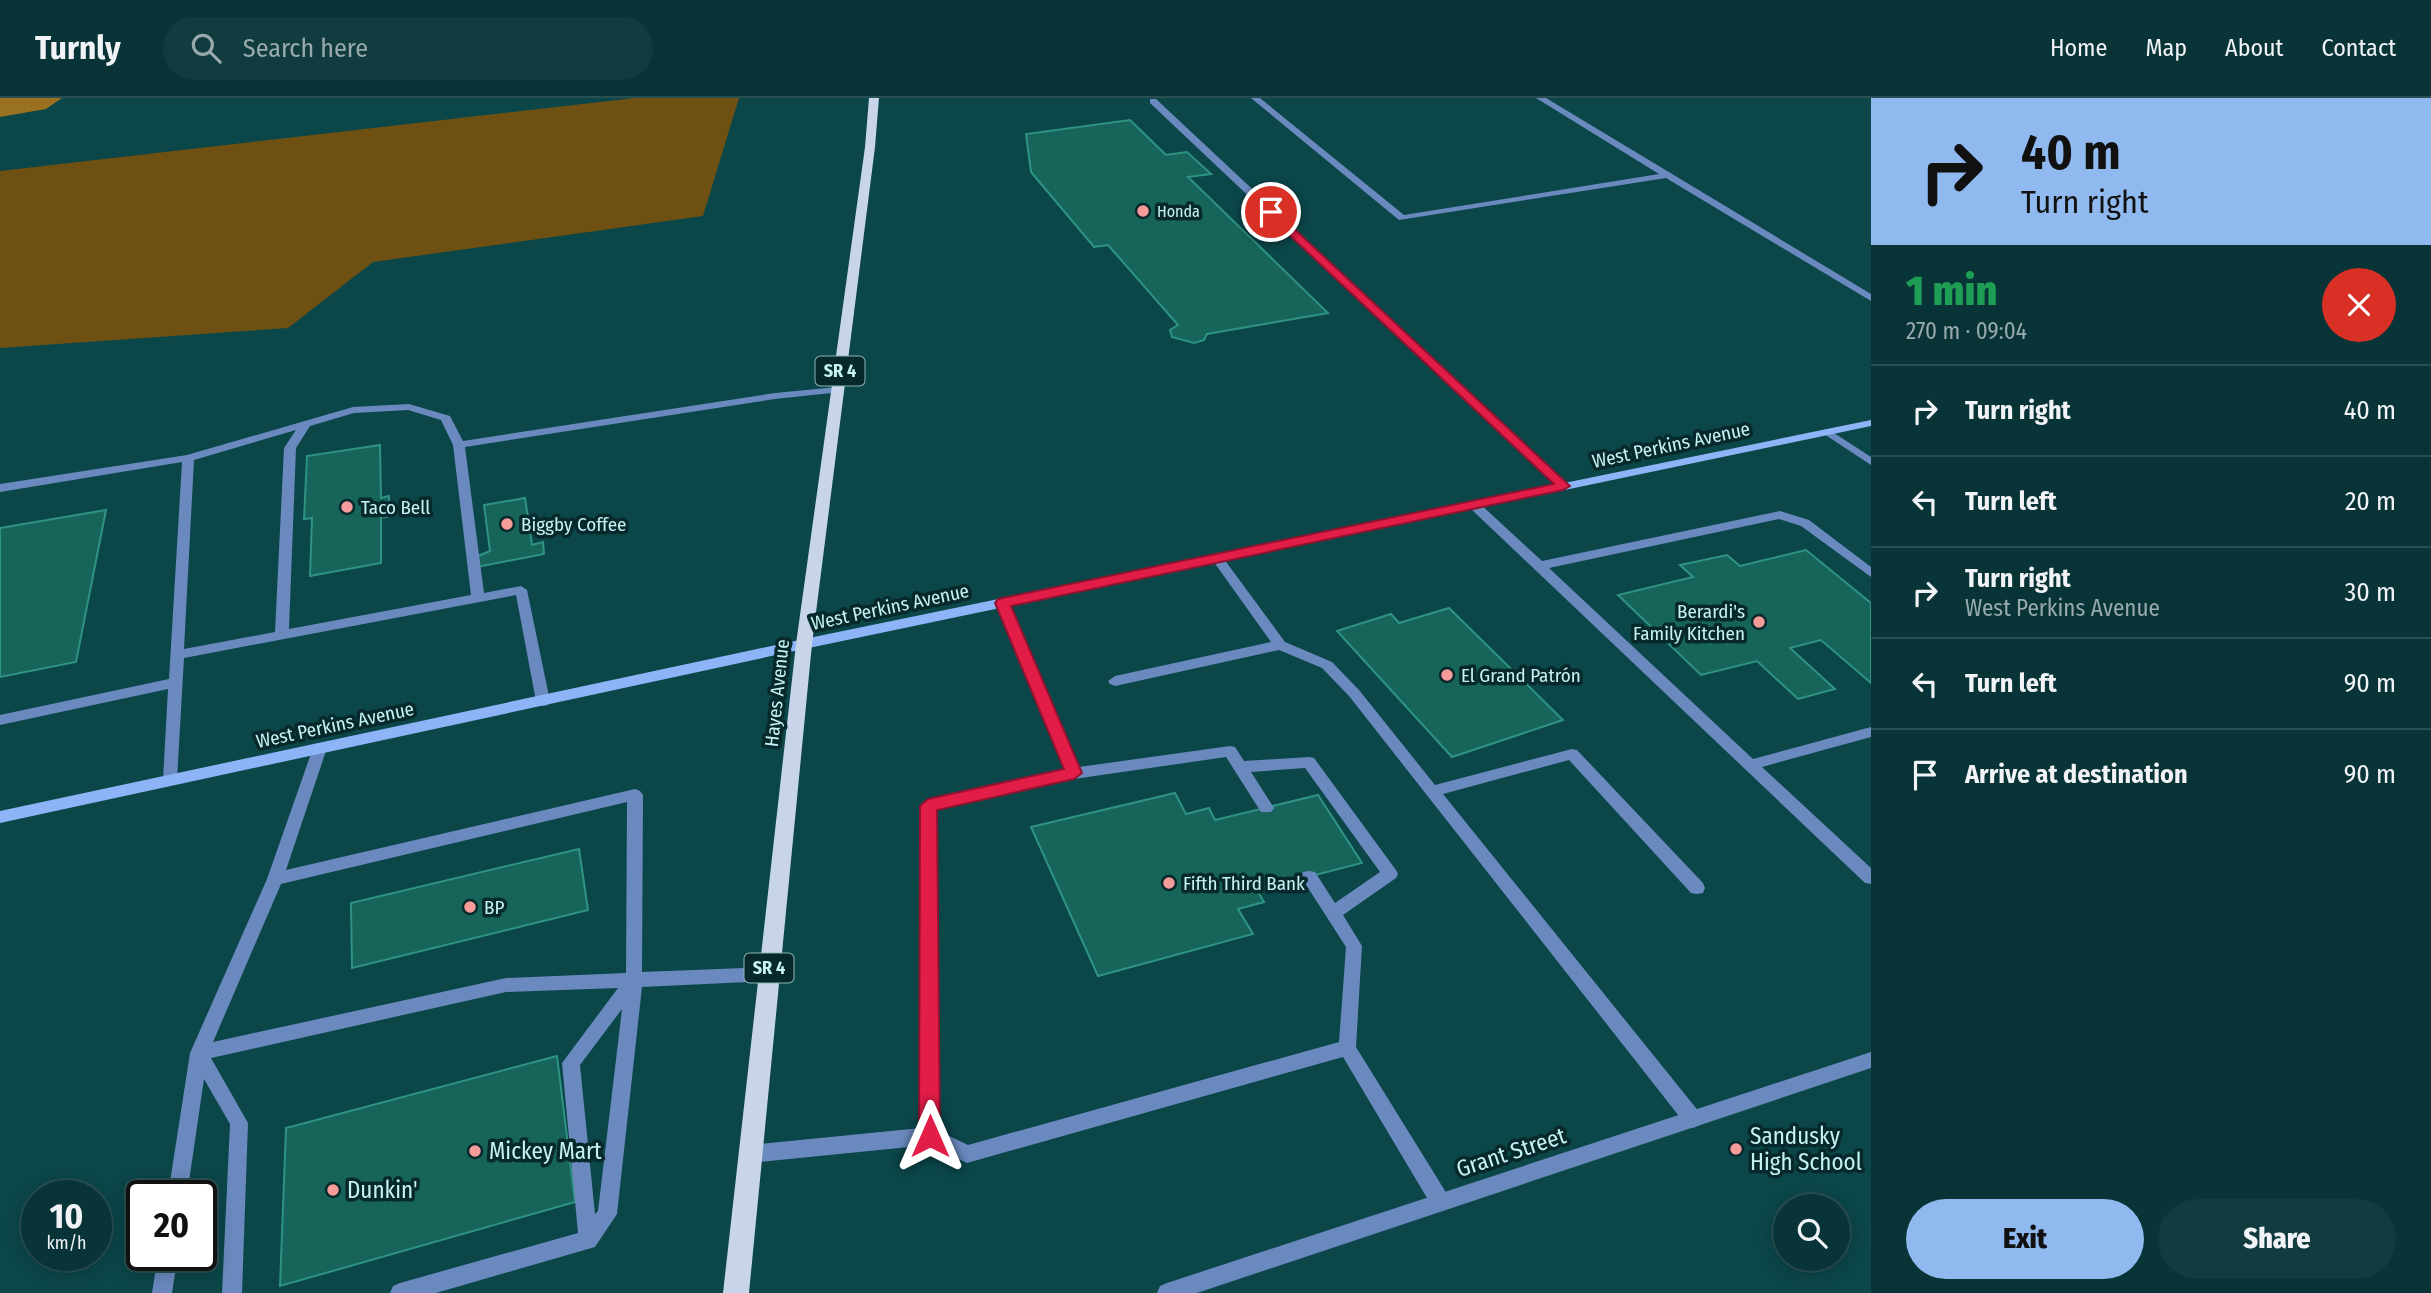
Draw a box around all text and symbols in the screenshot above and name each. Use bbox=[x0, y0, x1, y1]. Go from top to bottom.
search box bbox=[163, 17, 653, 80]
text: Turnly bbox=[35, 28, 121, 68]
icon: search bbox=[187, 29, 225, 67]
text: Search here bbox=[243, 33, 368, 64]
text: Home bbox=[2050, 34, 2107, 62]
text: Map bbox=[2145, 34, 2187, 62]
text: About bbox=[2225, 34, 2283, 62]
text: Contact bbox=[2321, 34, 2396, 62]
text: 40 m bbox=[2021, 123, 2121, 182]
icon: right bbox=[1906, 126, 1997, 217]
pin bbox=[1241, 182, 1301, 242]
text: Turn right bbox=[2021, 183, 2148, 221]
icon: arrive bbox=[1252, 193, 1290, 231]
place label: Honda bbox=[1157, 202, 1200, 221]
marker: Honda bbox=[1135, 203, 1151, 219]
text: 1 min bbox=[1906, 266, 1997, 316]
button: close bbox=[2322, 268, 2396, 342]
text: 270 m · 09:04 bbox=[1906, 317, 2027, 345]
road number: SR 4 bbox=[816, 356, 864, 386]
icon: right bbox=[1906, 392, 1944, 430]
text: Turn right bbox=[1965, 395, 2071, 426]
text: 40 m bbox=[2344, 395, 2396, 426]
street label: West Perkins Avenue bbox=[1590, 417, 1752, 473]
icon: left bbox=[1906, 483, 1944, 521]
text: Turn left bbox=[1965, 486, 2057, 517]
text: 20 m bbox=[2345, 486, 2396, 517]
place label: Taco Bell bbox=[361, 496, 430, 519]
marker: Taco Bell bbox=[339, 499, 355, 515]
place label: Biggby Coffee bbox=[521, 513, 627, 536]
marker: Biggby Coffee bbox=[499, 516, 515, 532]
text: Turn right bbox=[1965, 563, 2071, 594]
icon: right bbox=[1906, 574, 1944, 612]
text: 30 m bbox=[2345, 577, 2396, 608]
street label: West Perkins Avenue bbox=[809, 579, 971, 635]
text: West Perkins Avenue bbox=[1965, 594, 2160, 622]
place label: Berardi's Family Kitchen bbox=[1633, 600, 1745, 645]
marker: Berardi's Family Kitchen bbox=[1751, 614, 1767, 630]
street label: Hayes Avenue bbox=[760, 638, 794, 748]
place label: El Grand Patrón bbox=[1461, 664, 1581, 687]
icon: left bbox=[1906, 665, 1944, 703]
marker: El Grand Patrón bbox=[1439, 667, 1455, 683]
text: Turn left bbox=[1965, 668, 2057, 699]
text: 90 m bbox=[2344, 668, 2396, 699]
street label: West Perkins Avenue bbox=[254, 697, 416, 753]
icon: arrive bbox=[1906, 756, 1944, 794]
text: Arrive at destination bbox=[1965, 759, 2188, 790]
text: 90 m bbox=[2344, 759, 2396, 790]
place label: Fifth Third Bank bbox=[1183, 872, 1305, 895]
marker: Fifth Third Bank bbox=[1161, 875, 1177, 891]
place label: BP bbox=[484, 896, 504, 919]
marker: BP bbox=[462, 899, 478, 915]
road number: SR 4 bbox=[744, 954, 794, 982]
position arrow bbox=[893, 1099, 967, 1173]
street label: Grant Street bbox=[1453, 1121, 1570, 1183]
place label: Sandusky High School bbox=[1750, 1122, 1862, 1176]
place label: Mickey Mart bbox=[489, 1137, 602, 1165]
marker: Sandusky High School bbox=[1728, 1141, 1744, 1157]
marker: Mickey Mart bbox=[467, 1143, 483, 1159]
place label: Dunkin' bbox=[347, 1176, 418, 1204]
speed limit sign: 20 bbox=[126, 1180, 217, 1271]
marker: Dunkin' bbox=[325, 1182, 341, 1198]
map controls bbox=[1773, 1194, 1850, 1271]
button: search bbox=[1773, 1194, 1850, 1271]
text: 10 bbox=[50, 1195, 83, 1237]
button: Exit bbox=[1906, 1199, 2144, 1279]
button: Share bbox=[2158, 1199, 2396, 1279]
text: km/h bbox=[46, 1232, 87, 1254]

